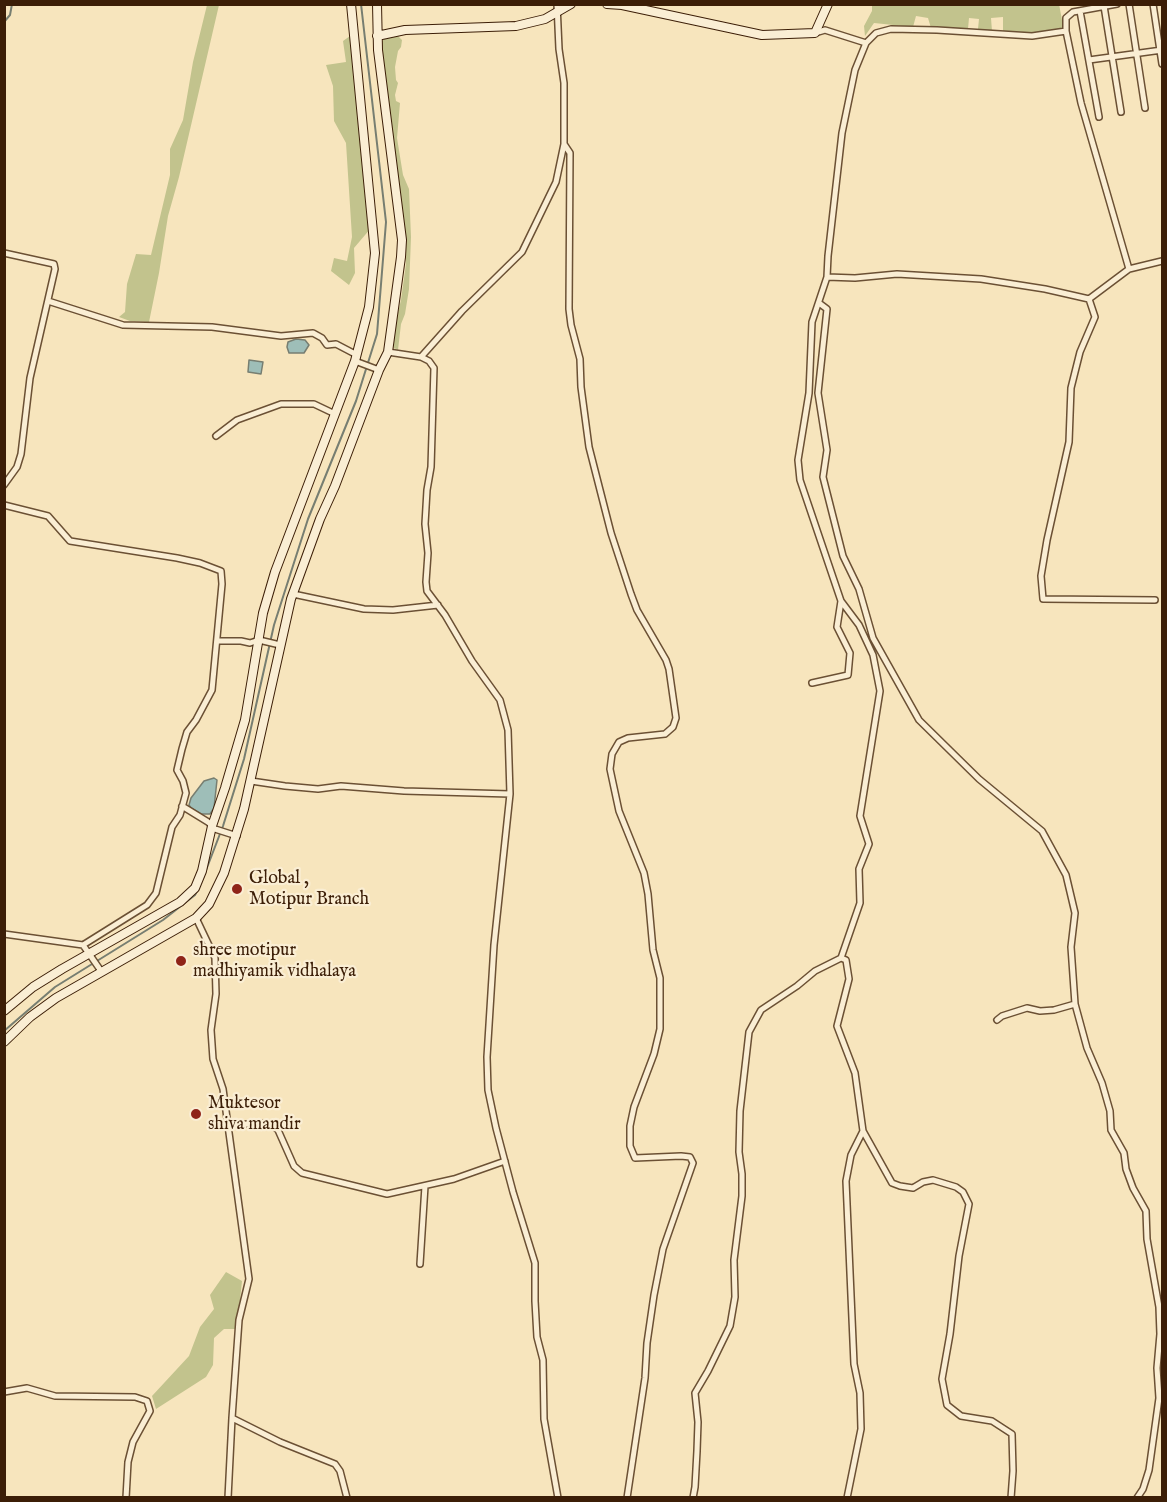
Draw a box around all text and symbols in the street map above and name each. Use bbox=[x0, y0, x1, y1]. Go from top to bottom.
place label: Global , Motipur Branch bbox=[249, 868, 369, 910]
marker: Global , Motipur Branch bbox=[230, 882, 244, 896]
place label: shree motipur madhiyamik vidhalaya bbox=[193, 940, 356, 982]
marker: shree motipur madhiyamik vidhalaya bbox=[174, 954, 188, 968]
place label: Muktesor shiva mandir bbox=[208, 1093, 301, 1136]
marker: Muktesor shiva mandir bbox=[189, 1107, 203, 1121]

